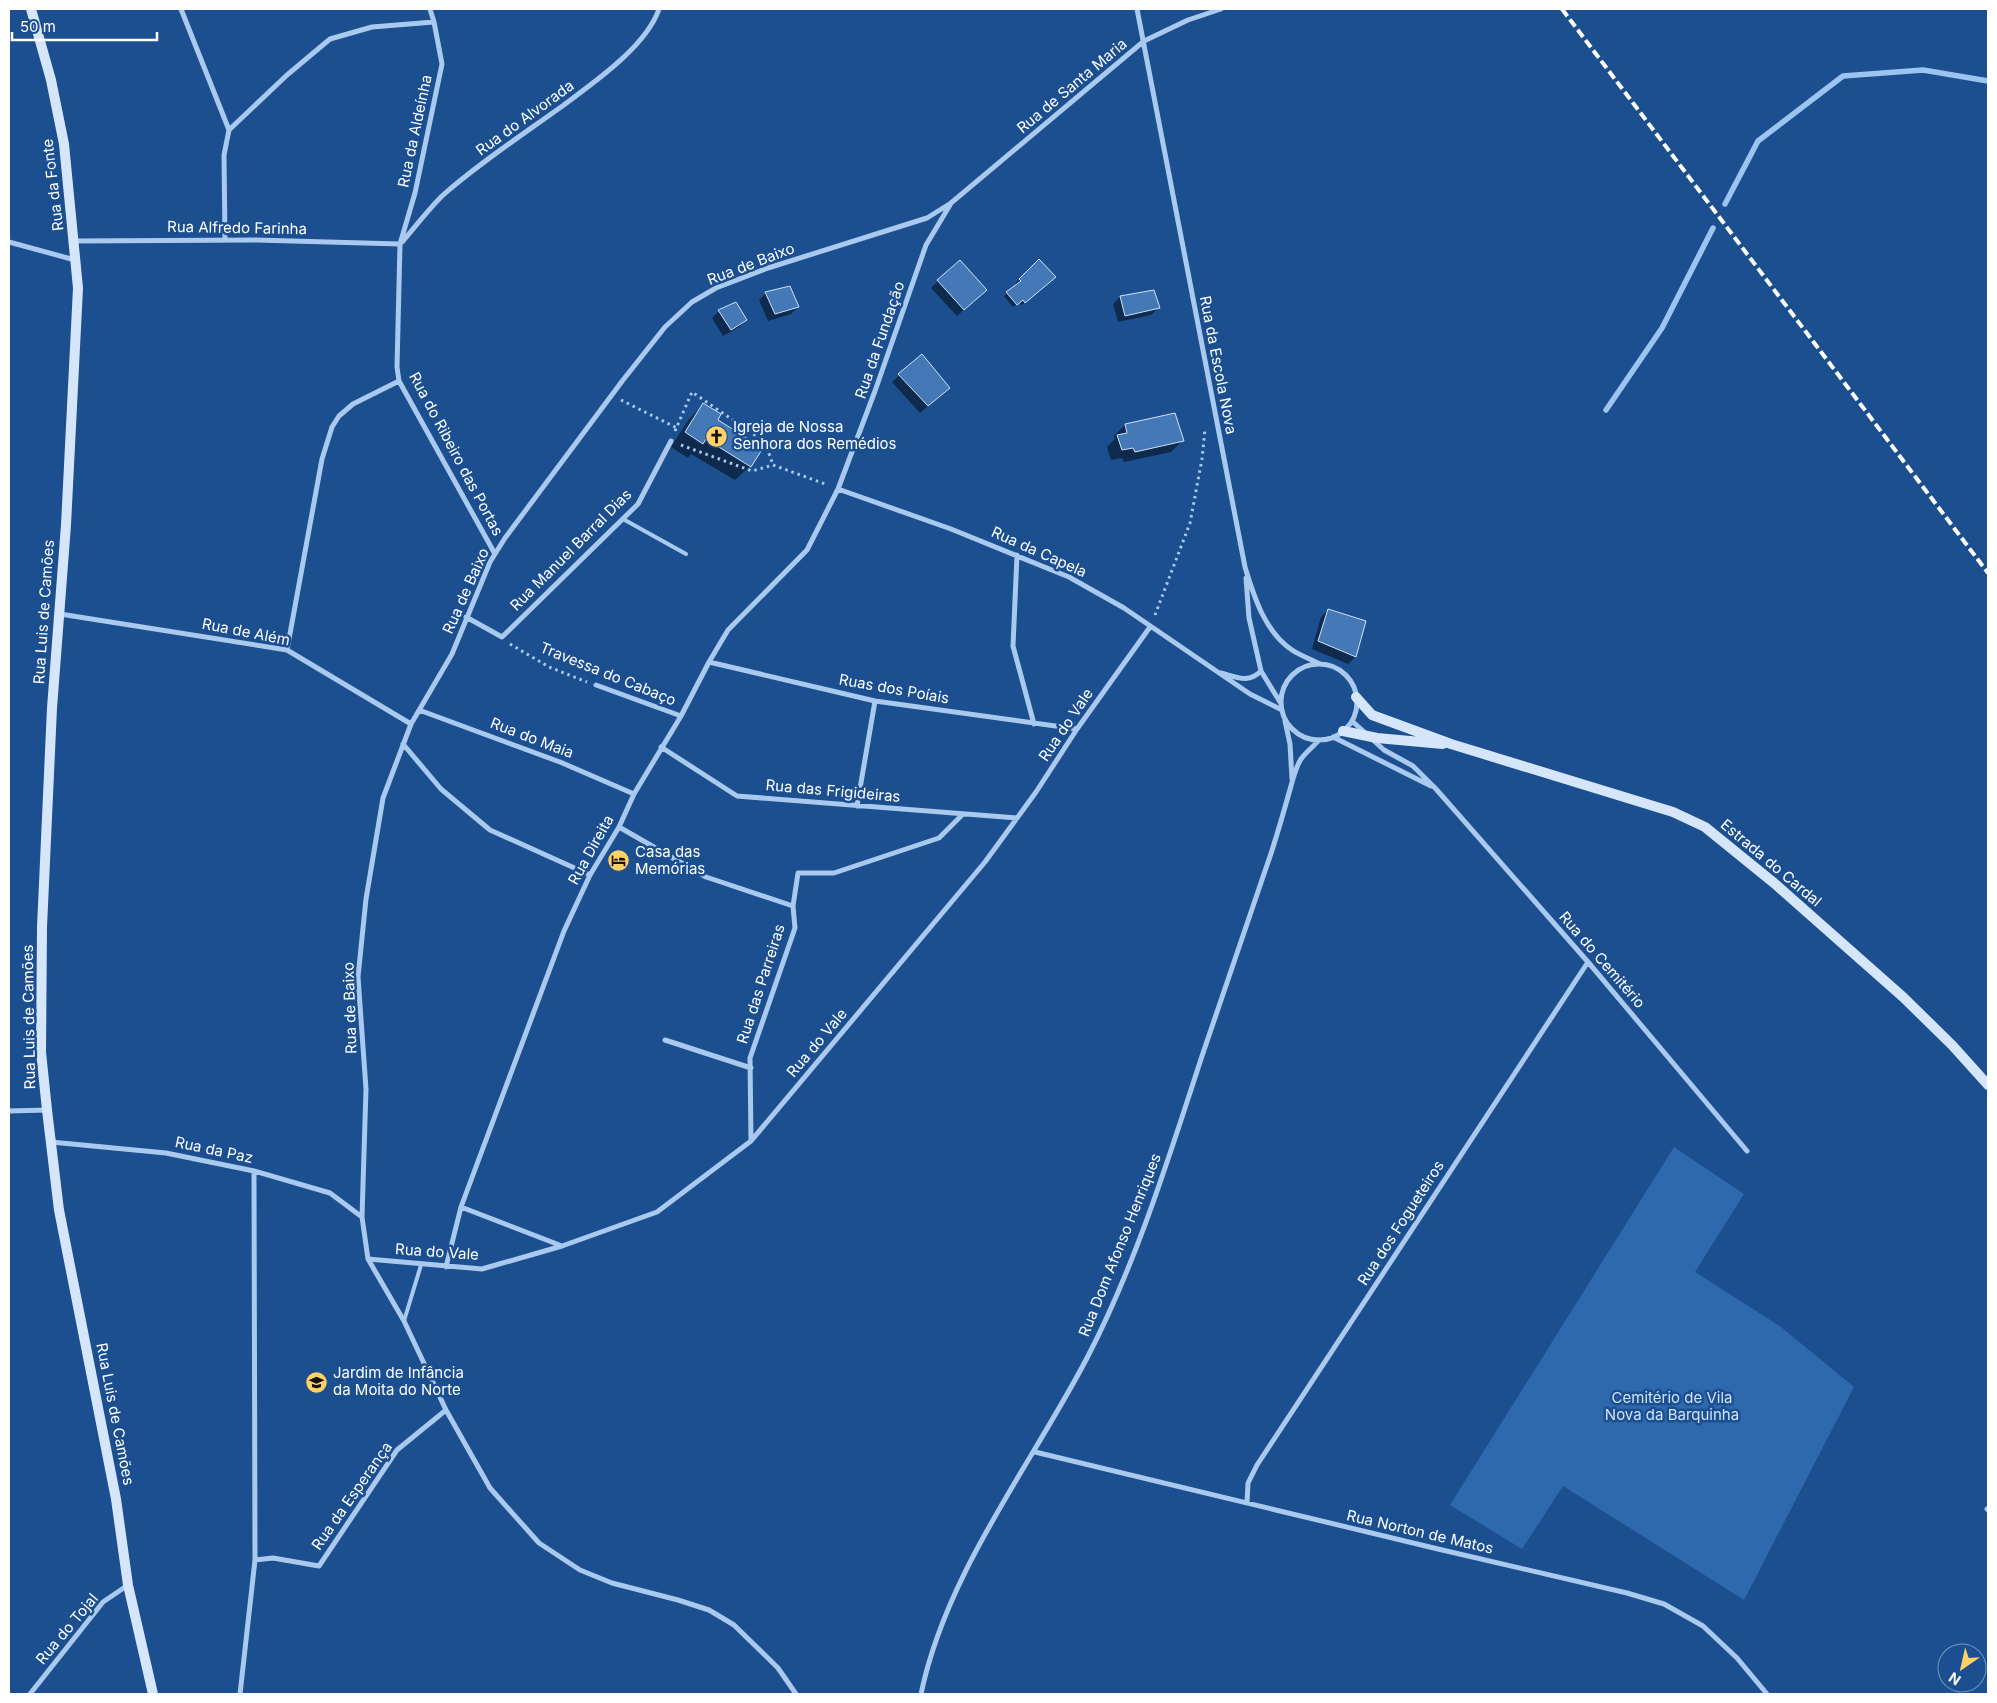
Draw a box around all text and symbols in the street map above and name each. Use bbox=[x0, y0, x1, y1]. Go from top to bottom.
scale bar bbox=[12, 10, 158, 42]
text: 50 m bbox=[20, 17, 56, 36]
street label: Rua de Santa Maria bbox=[1013, 34, 1131, 137]
street label: Rua da Aldeínha bbox=[393, 73, 436, 189]
street label: Rua do Alvorada bbox=[472, 76, 577, 160]
street label: Rua da Fonte bbox=[37, 138, 68, 232]
street label: Rua Alfredo Farinha bbox=[167, 217, 307, 238]
street label: Rua de Baixo bbox=[704, 238, 797, 289]
street label: Rua da Fundação bbox=[851, 279, 909, 401]
street label: Rua da Escola Nova bbox=[1196, 294, 1241, 436]
street label: Rua do Ribeiro das Portas bbox=[405, 369, 508, 539]
place label: Igreja de Nossa Senhora dos Remédios bbox=[733, 417, 897, 453]
church icon: Igreja de Nossa Senhora dos Remédios bbox=[705, 424, 729, 448]
street label: Rua Manuel Barral Dias bbox=[506, 485, 636, 614]
street label: Rua da Capela bbox=[989, 522, 1090, 581]
street label: Rua Luis de Camões bbox=[29, 539, 58, 685]
street label: Rua de Baixo bbox=[438, 545, 493, 637]
street label: Rua de Além bbox=[201, 614, 292, 649]
street label: Travessa do Cabaço bbox=[537, 638, 679, 710]
street label: Ruas dos Poíais bbox=[838, 669, 951, 708]
street label: Rua do Vale bbox=[1034, 685, 1097, 765]
street label: Rua do Maia bbox=[488, 713, 576, 762]
street label: Rua das Frigideiras bbox=[765, 775, 901, 806]
street label: Rua Direita bbox=[564, 812, 617, 888]
street label: Estrada do Cardal bbox=[1717, 815, 1826, 910]
place label: Casa das Memórias bbox=[635, 842, 705, 878]
hotel icon: Casa das Memórias bbox=[607, 849, 631, 873]
street label: Rua do Cemitério bbox=[1555, 907, 1650, 1012]
street label: Rua das Parreiras bbox=[732, 922, 789, 1046]
street label: Rua Luis de Camões bbox=[18, 944, 39, 1089]
street label: Rua de Baixo bbox=[338, 962, 361, 1054]
street label: Rua do Vale bbox=[782, 1004, 851, 1081]
street label: Rua da Paz bbox=[173, 1132, 255, 1167]
street label: Rua Dom Afonso Henriques bbox=[1074, 1150, 1165, 1339]
street label: Rua dos Fogueteiros bbox=[1353, 1157, 1448, 1289]
street label: Rua do Vale bbox=[394, 1239, 480, 1264]
street label: Rua Luis de Camões bbox=[92, 1341, 139, 1487]
place label: Jardim de Infância da Moita do Norte bbox=[333, 1363, 464, 1399]
school or university icon: Jardim de Infância da Moita do Norte bbox=[305, 1370, 329, 1394]
park label: Cemitério de Vila Nova da Barquinha bbox=[1605, 1388, 1739, 1424]
street label: Rua da Esperança bbox=[307, 1438, 396, 1554]
street label: Rua Norton de Matos bbox=[1345, 1505, 1495, 1558]
street label: Rua do Tojal bbox=[31, 1589, 102, 1668]
north arrow bbox=[1937, 1643, 1987, 1693]
text: N bbox=[1945, 1669, 1964, 1689]

